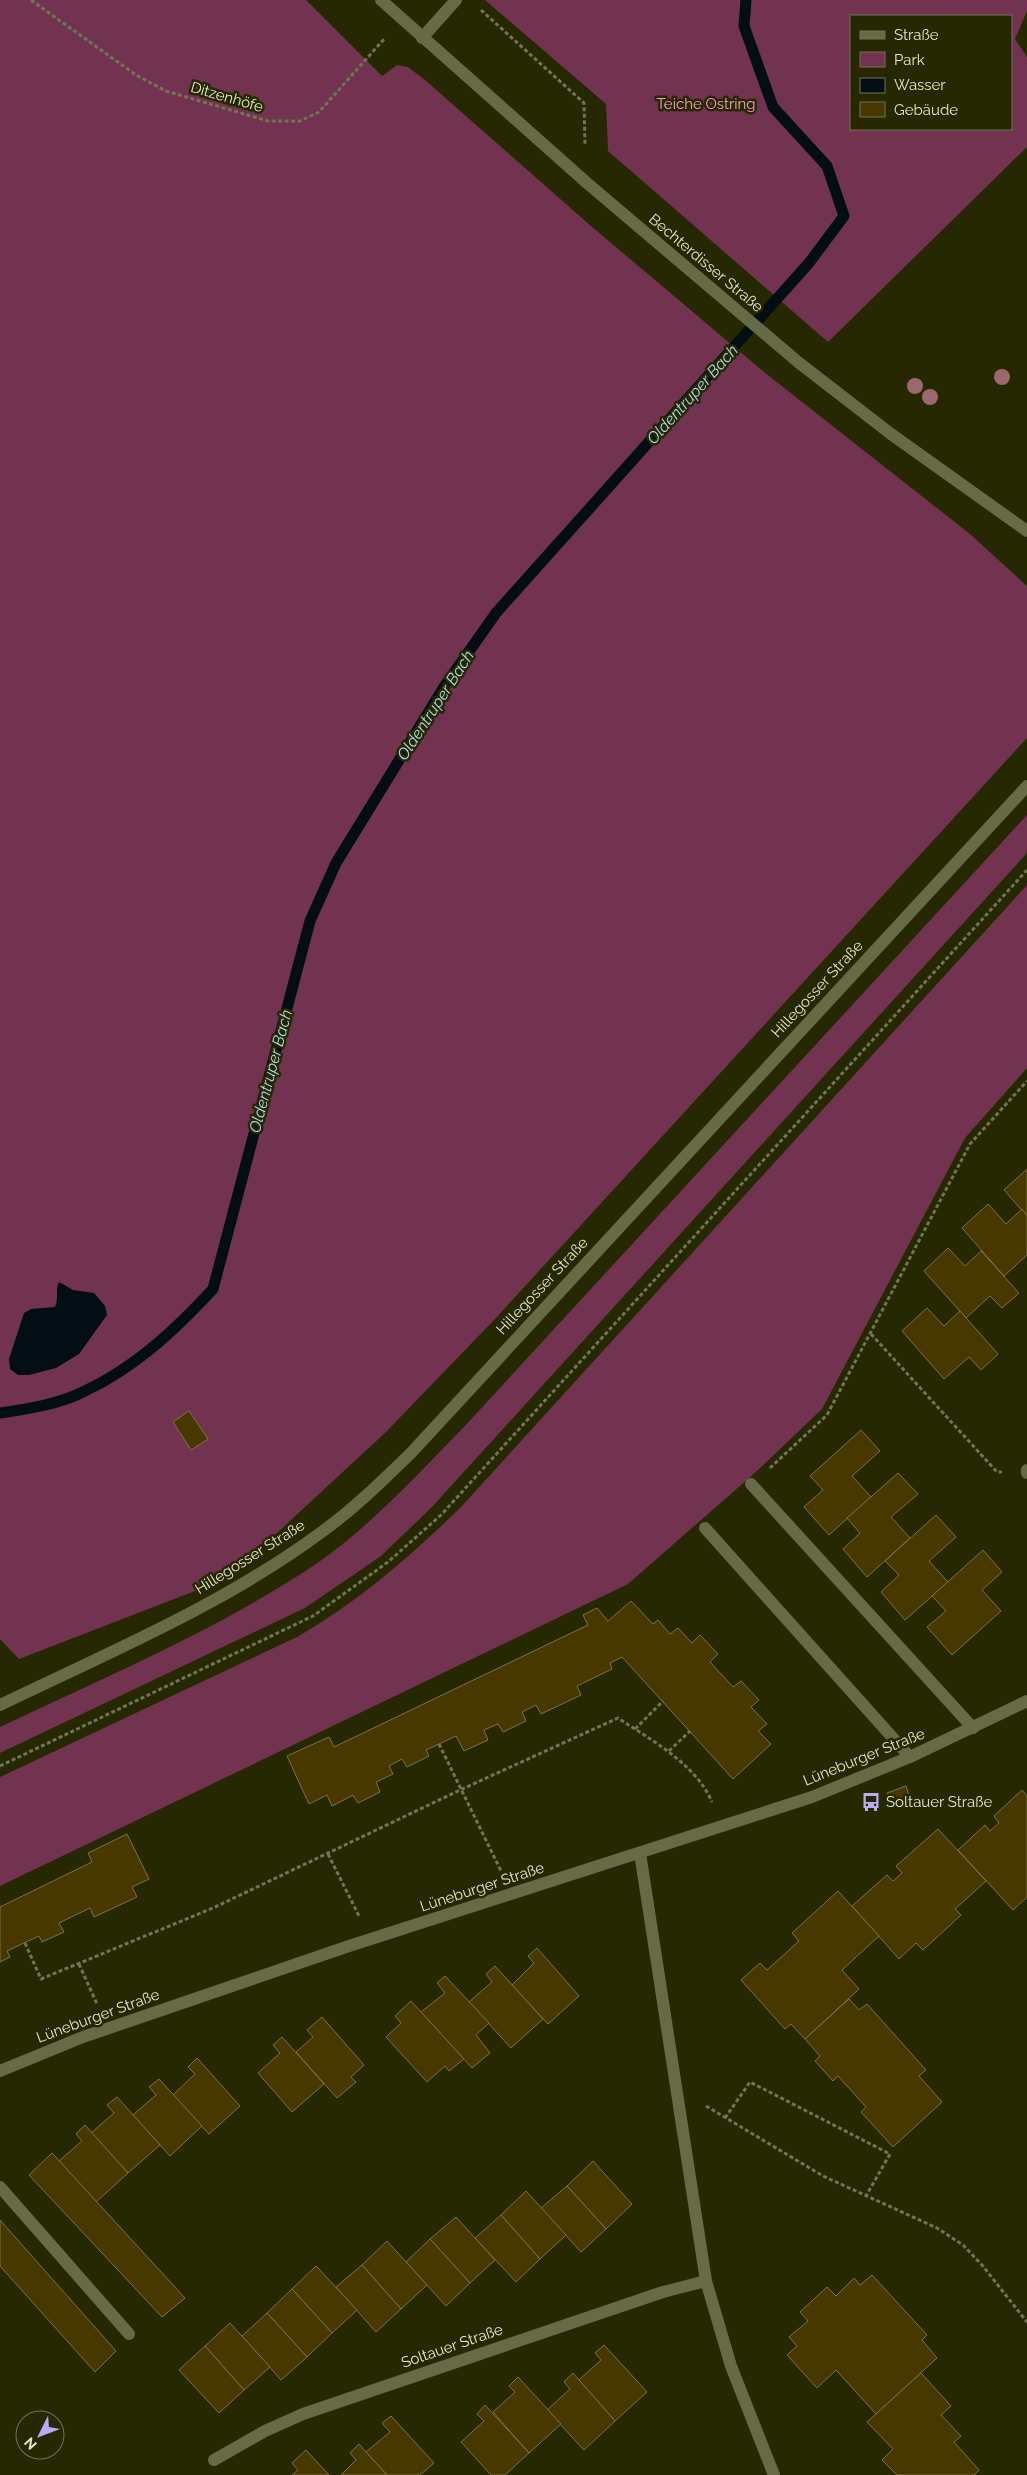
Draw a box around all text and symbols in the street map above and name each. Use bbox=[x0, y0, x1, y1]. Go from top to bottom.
legend bbox=[850, 15, 1012, 130]
text: Straße bbox=[894, 26, 939, 44]
text: Park bbox=[894, 51, 925, 69]
text: Wasser bbox=[894, 76, 946, 94]
street label: Ditzenhöfe bbox=[189, 78, 266, 116]
park label: Teiche Ostring bbox=[656, 95, 756, 113]
text: Gebäude bbox=[894, 101, 958, 119]
street label: Bechterdisser Straße bbox=[645, 210, 767, 316]
water label: Oldentruper Bach bbox=[643, 341, 742, 448]
water label: Oldentruper Bach bbox=[393, 647, 478, 764]
street label: Hillegosser Straße bbox=[767, 937, 867, 1041]
water label: Oldentruper Bach bbox=[245, 1007, 296, 1135]
street label: Hillegosser Straße bbox=[492, 1234, 592, 1338]
street label: Hillegosser Straße bbox=[192, 1516, 308, 1598]
street label: Lüneburger Straße bbox=[800, 1724, 928, 1790]
bus stop icon: Soltauer Straße bbox=[860, 1791, 882, 1813]
place label: Soltauer Straße bbox=[886, 1793, 992, 1811]
street label: Lüneburger Straße bbox=[418, 1858, 547, 1916]
street label: Lüneburger Straße bbox=[34, 1985, 162, 2047]
street label: Soltauer Straße bbox=[399, 2320, 505, 2372]
north arrow bbox=[15, 2410, 65, 2460]
text: N bbox=[21, 2434, 40, 2453]

